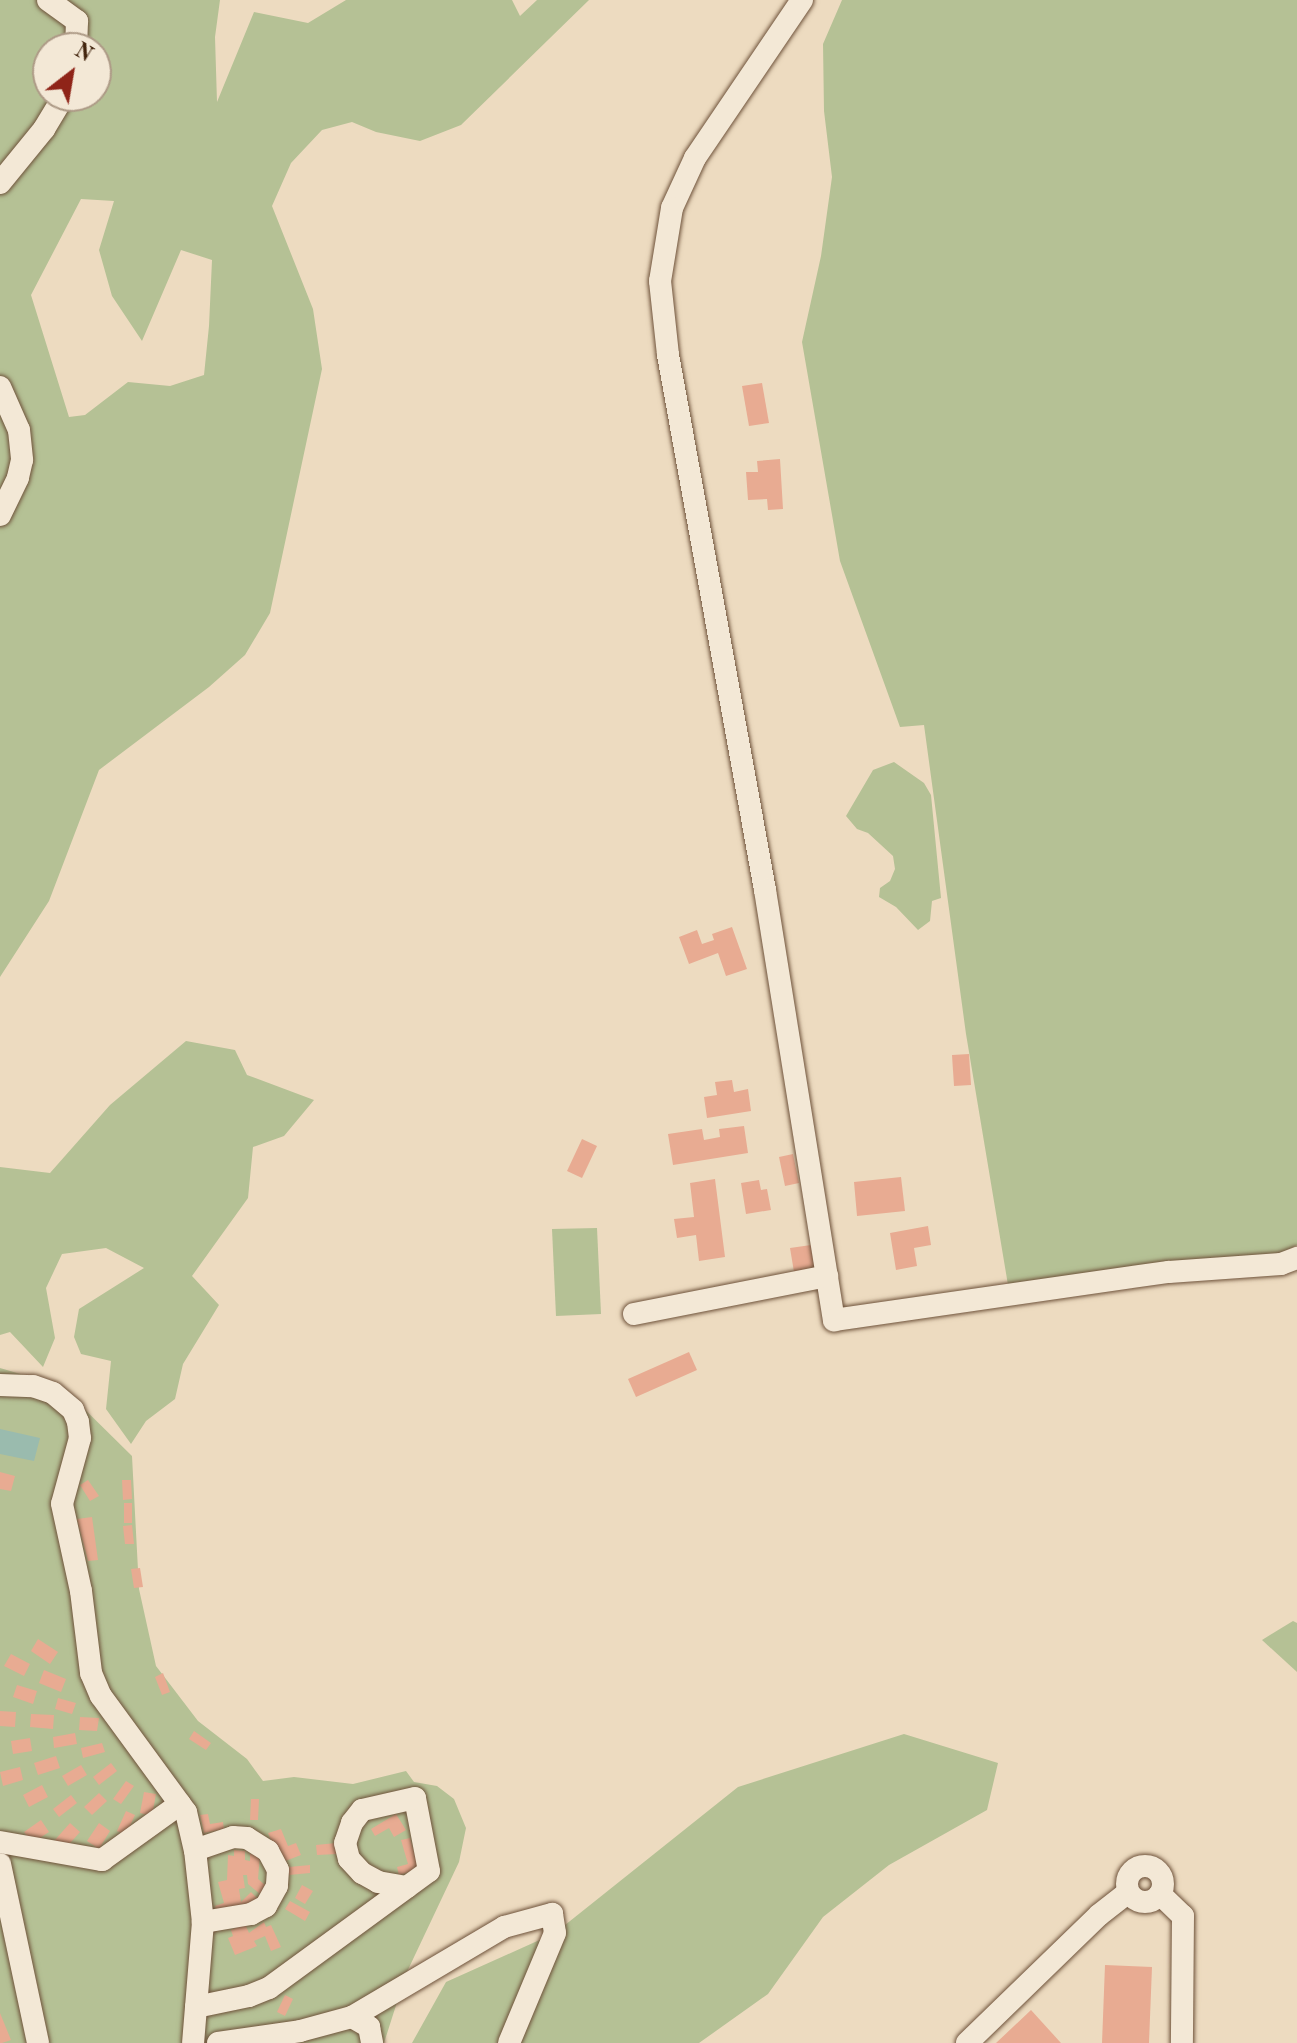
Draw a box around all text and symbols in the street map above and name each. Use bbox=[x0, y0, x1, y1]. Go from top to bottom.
north arrow bbox=[32, 32, 112, 112]
text: N bbox=[70, 39, 96, 67]

